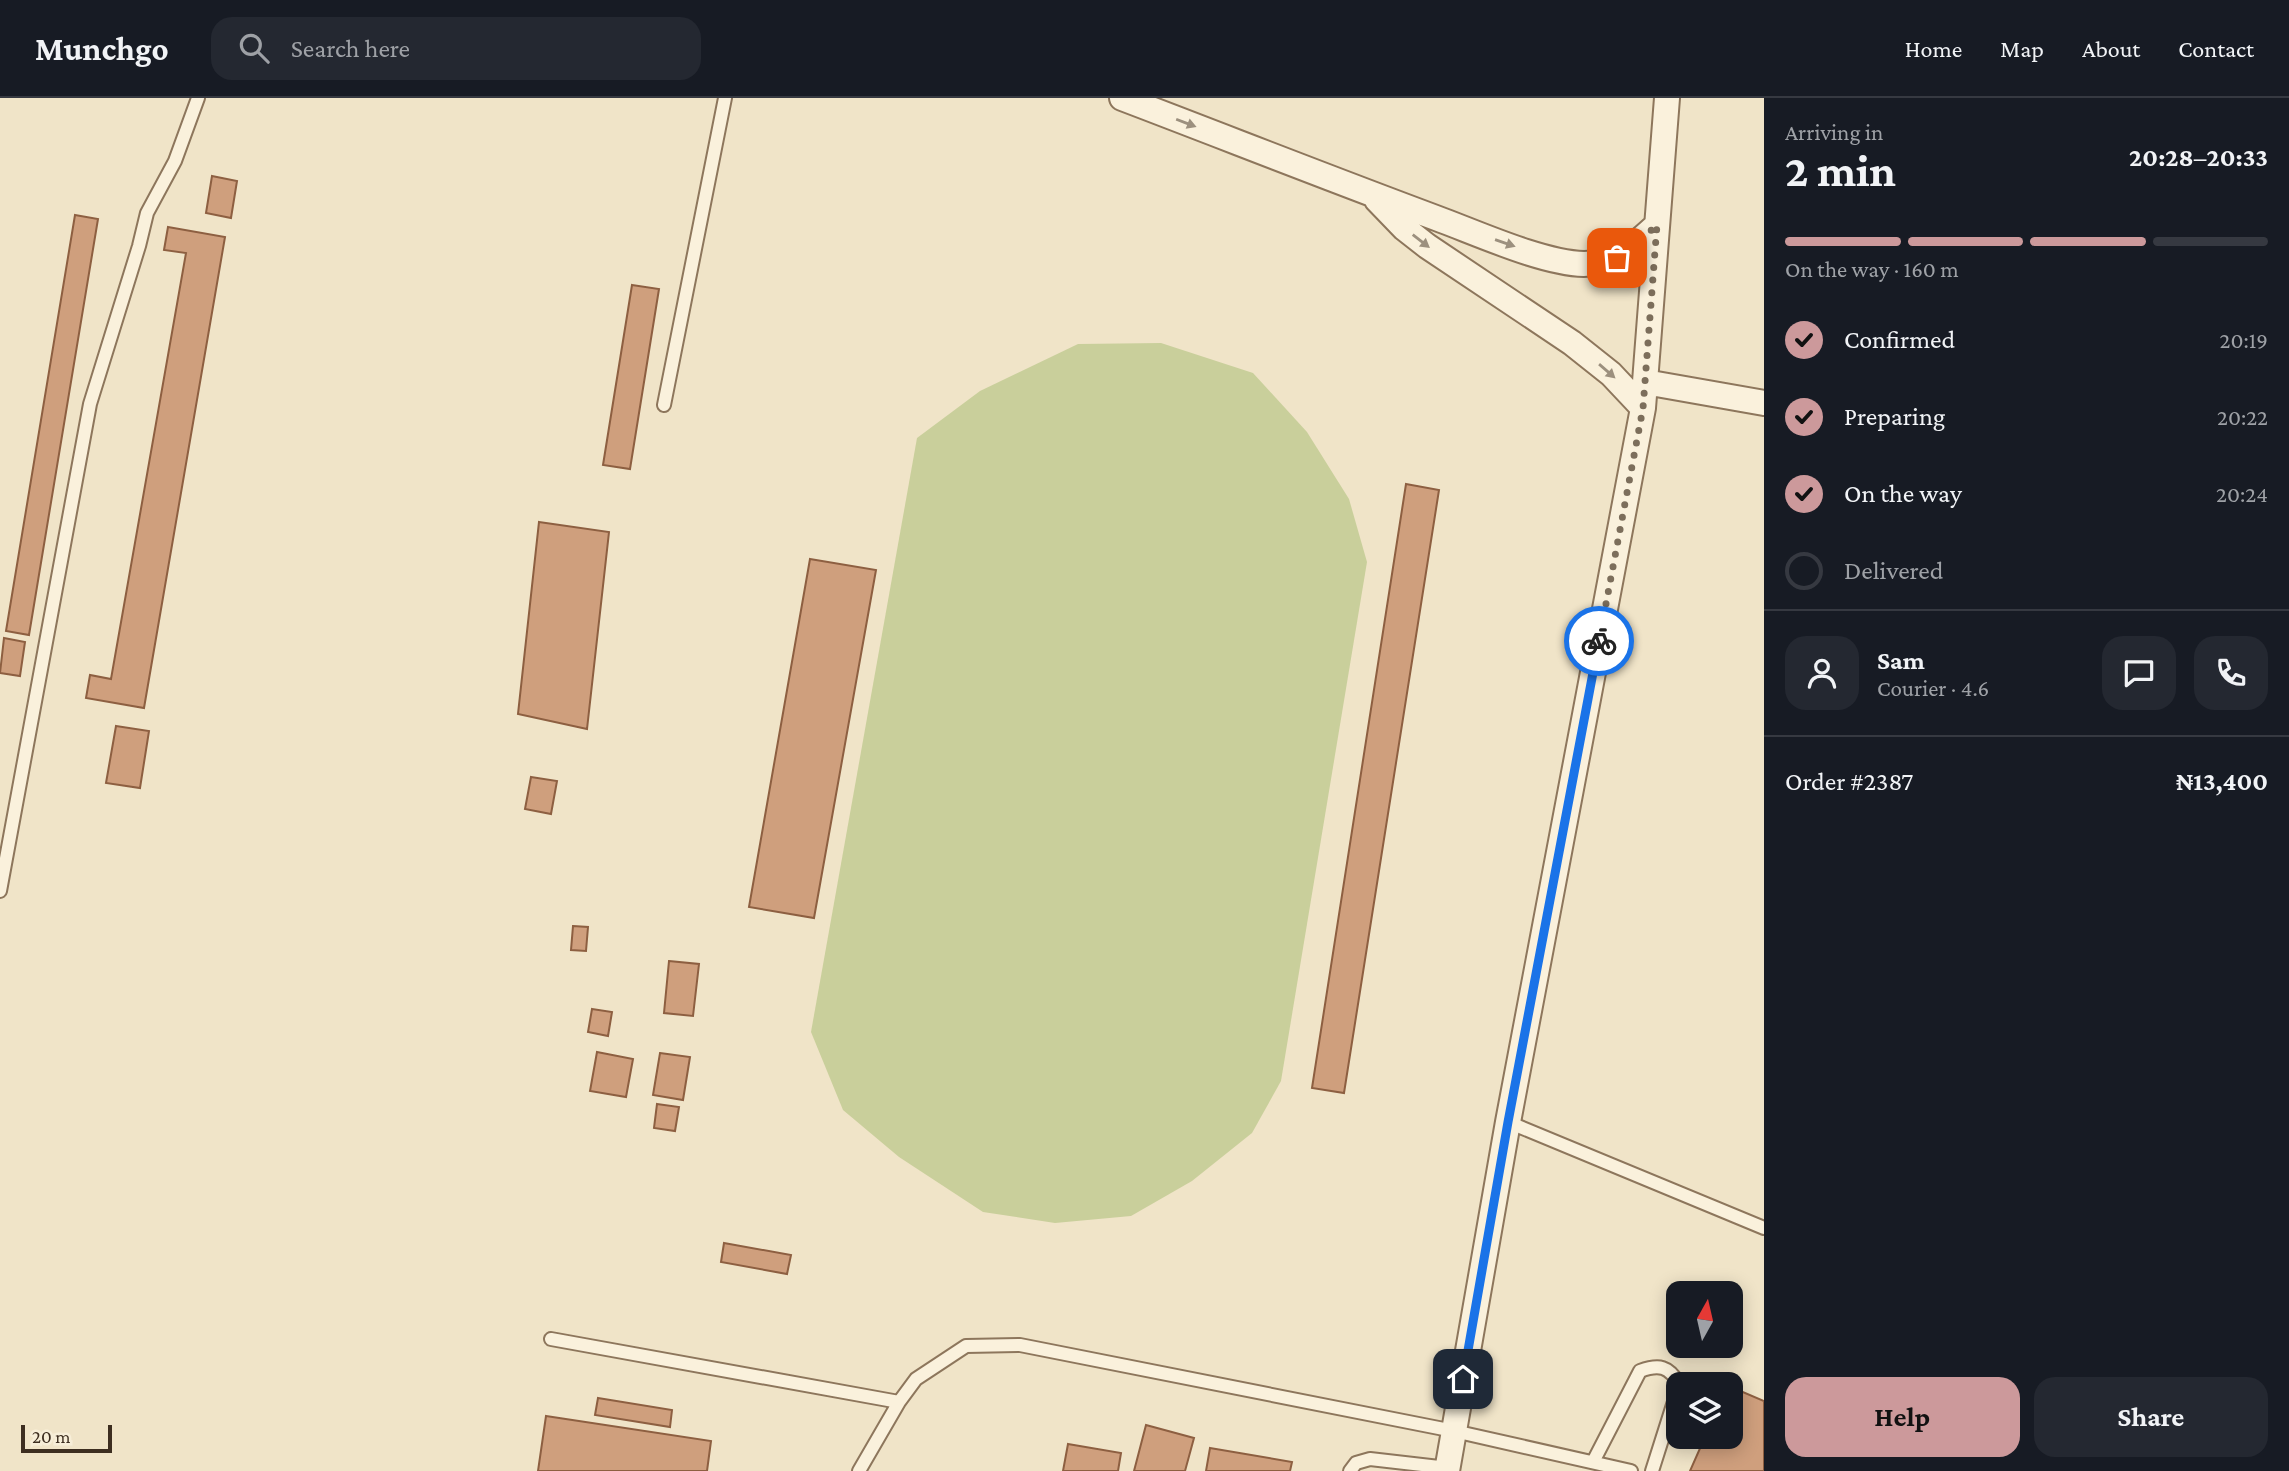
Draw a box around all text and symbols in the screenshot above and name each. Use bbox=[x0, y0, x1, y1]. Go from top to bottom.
search box bbox=[211, 17, 701, 80]
icon: search bbox=[235, 29, 273, 67]
text: Munchgo bbox=[35, 30, 169, 67]
text: Search here bbox=[291, 34, 410, 63]
text: Home bbox=[1905, 35, 1962, 62]
text: Map bbox=[2000, 35, 2044, 62]
text: About bbox=[2082, 35, 2140, 62]
text: Contact bbox=[2178, 35, 2254, 62]
one-way arrow bbox=[1175, 117, 1196, 128]
text: Arriving in bbox=[1785, 119, 1883, 145]
text: 20:28–20:33 bbox=[2129, 143, 2268, 172]
text: 2 min bbox=[1785, 145, 1896, 196]
pin bbox=[1587, 228, 1647, 288]
one-way arrow bbox=[1412, 234, 1430, 248]
one-way arrow bbox=[1494, 238, 1515, 249]
icon: bag bbox=[1598, 239, 1636, 277]
text: On the way · 160 m bbox=[1785, 256, 1959, 282]
icon: check bbox=[1785, 321, 1823, 359]
text: Confirmed bbox=[1844, 325, 1955, 354]
text: 20:19 bbox=[2219, 327, 2268, 353]
one-way arrow bbox=[1599, 363, 1616, 378]
icon: check bbox=[1785, 398, 1823, 436]
text: Preparing bbox=[1844, 402, 1945, 431]
text: 20:22 bbox=[2217, 404, 2268, 430]
icon: check bbox=[1785, 475, 1823, 513]
text: On the way bbox=[1844, 479, 1962, 508]
text: 20:24 bbox=[2216, 481, 2268, 507]
text: Delivered bbox=[1844, 556, 1943, 585]
courier bbox=[1564, 606, 1634, 676]
icon: bike bbox=[1580, 622, 1618, 660]
button: person bbox=[1785, 636, 1859, 710]
button: chat bbox=[2102, 636, 2176, 710]
button: phone bbox=[2194, 636, 2268, 710]
text: Sam bbox=[1877, 646, 1925, 675]
text: Courier · 4.6 bbox=[1877, 675, 1989, 701]
text: Order #2387 bbox=[1785, 767, 1913, 796]
text: ₦13,400 bbox=[2176, 767, 2268, 796]
north arrow bbox=[1666, 1281, 1743, 1358]
map controls bbox=[1666, 1281, 1743, 1449]
pin bbox=[1433, 1349, 1493, 1409]
icon: home bbox=[1444, 1360, 1482, 1398]
button: layers bbox=[1666, 1372, 1743, 1449]
button: Help bbox=[1785, 1377, 2020, 1457]
button: Share bbox=[2034, 1377, 2268, 1457]
scale bar bbox=[21, 1422, 112, 1454]
text: 20 m bbox=[32, 1426, 71, 1447]

